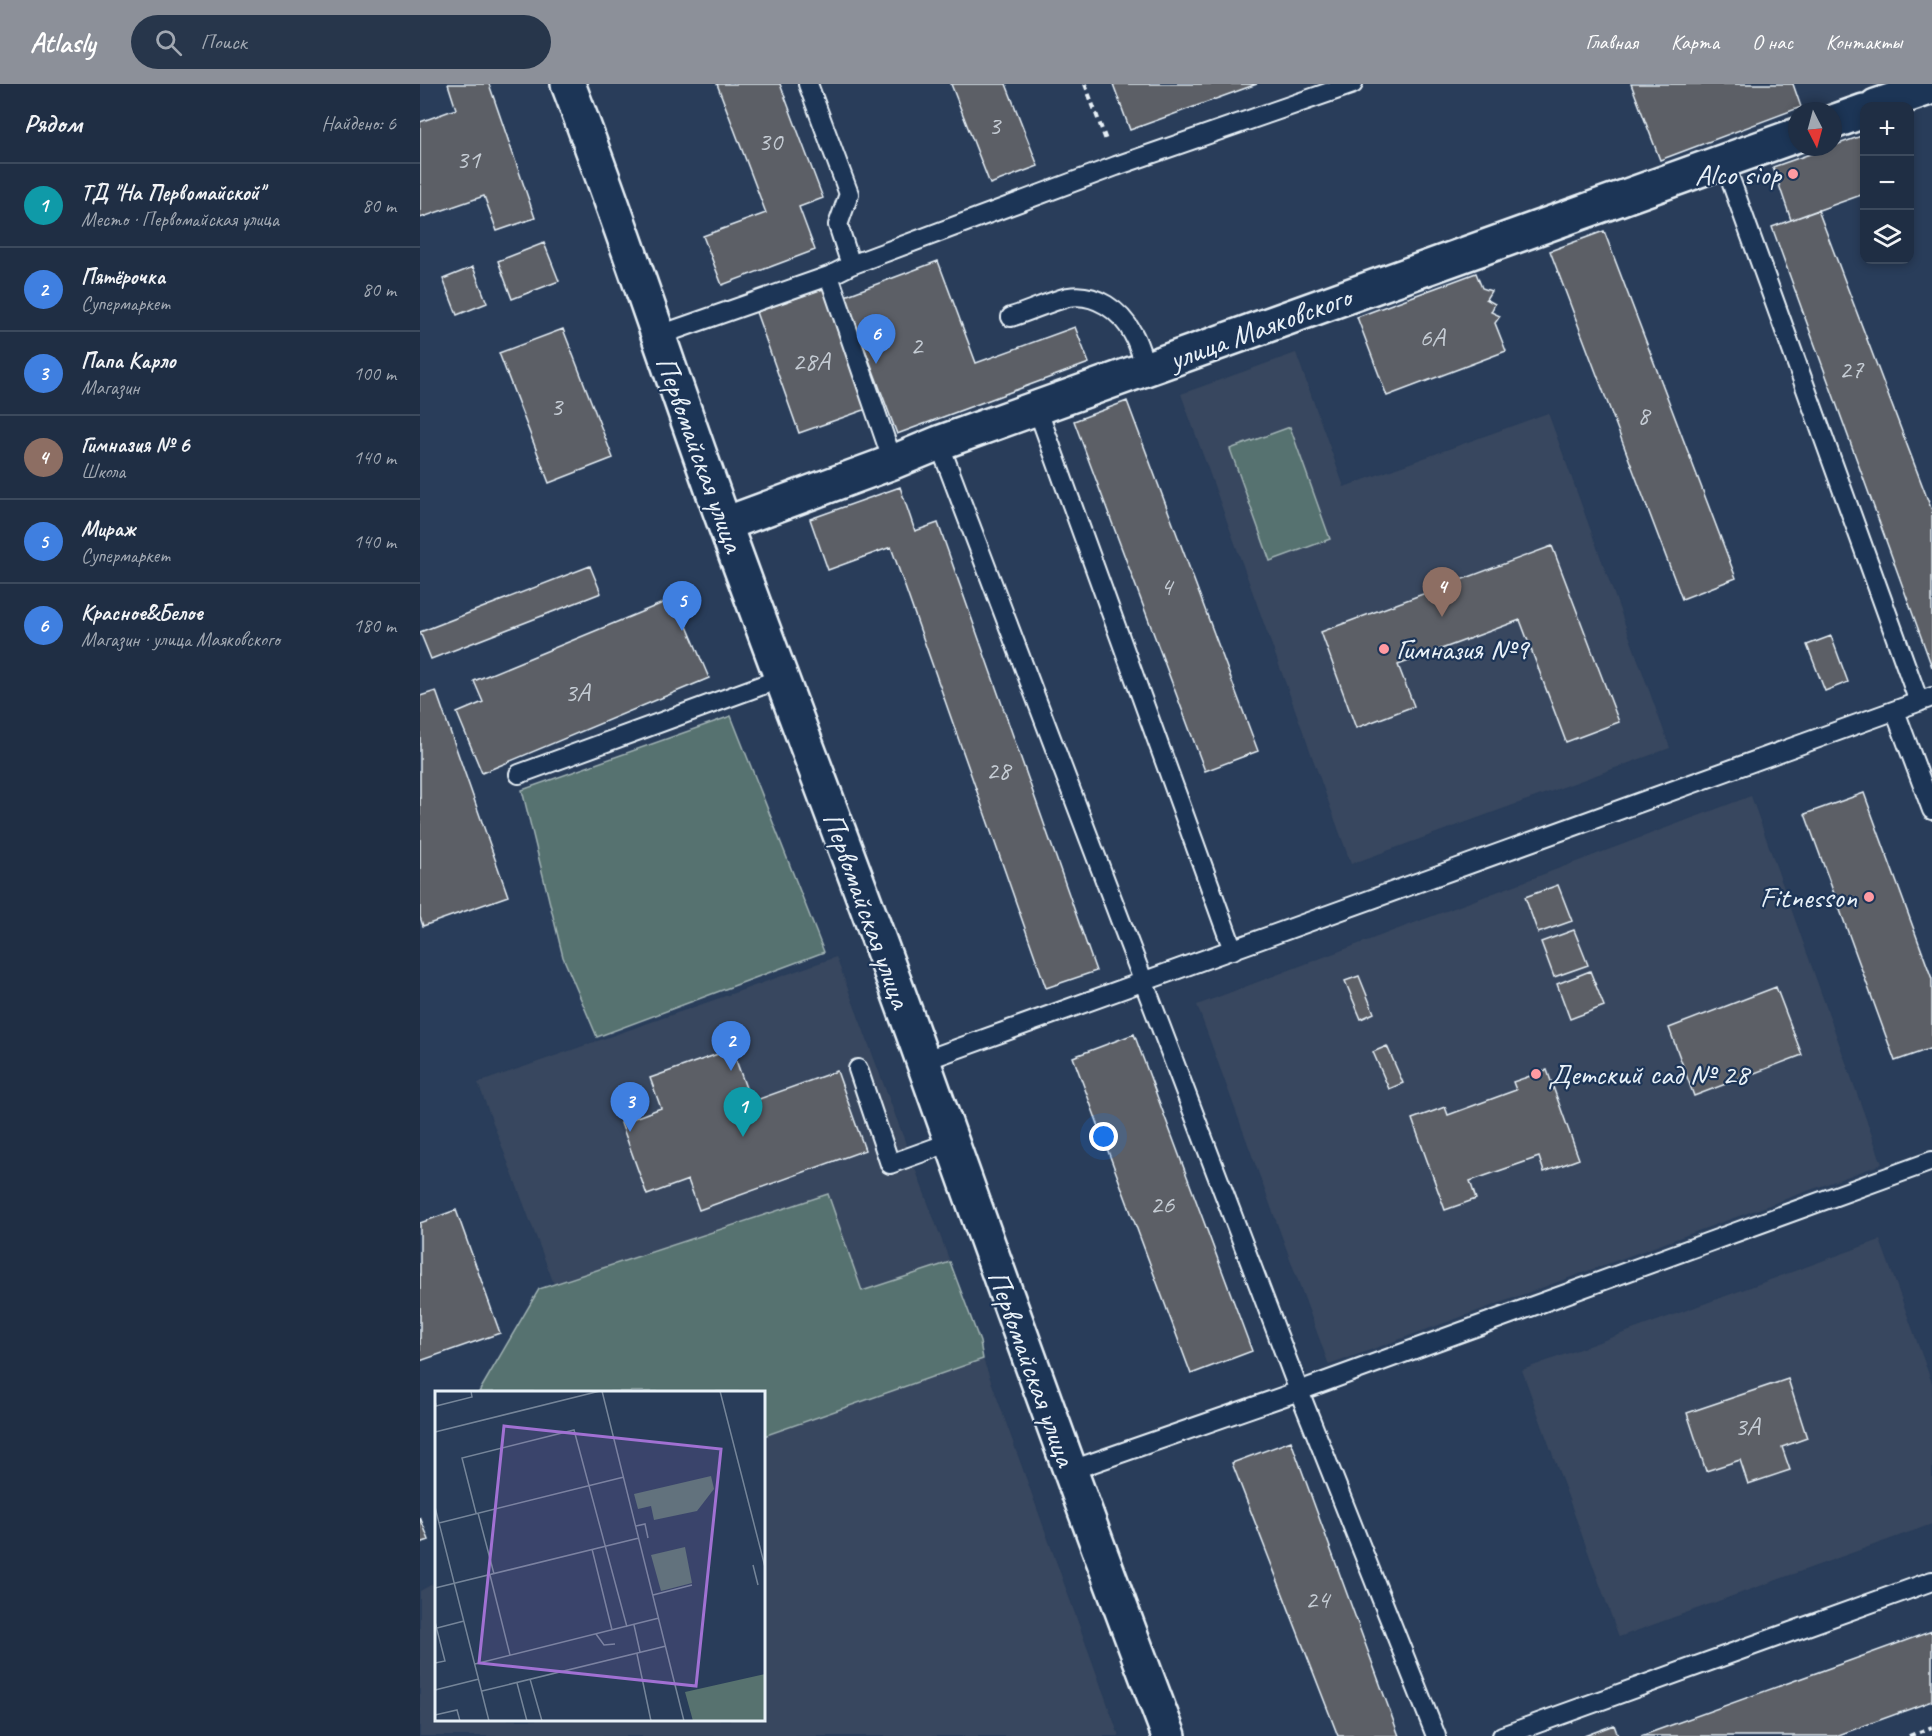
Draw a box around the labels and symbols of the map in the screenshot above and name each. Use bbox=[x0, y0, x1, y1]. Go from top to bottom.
north arrow bbox=[1788, 102, 1842, 156]
house number: 3 bbox=[988, 108, 1002, 142]
house number: 30 bbox=[758, 124, 784, 158]
house number: 31 bbox=[456, 142, 482, 176]
place label: Alco siop bbox=[1695, 155, 1783, 193]
marker: Alco siop bbox=[1786, 167, 1800, 181]
street label: улица Маяковского bbox=[1162, 276, 1359, 379]
pin: 6 bbox=[856, 314, 896, 364]
house number: 6А bbox=[1419, 320, 1446, 354]
house number: 2 bbox=[910, 328, 924, 362]
house number: 28А bbox=[792, 344, 831, 378]
street label: Первомайская улица bbox=[647, 351, 754, 559]
house number: 27 bbox=[1839, 352, 1865, 386]
house number: 3 bbox=[550, 389, 564, 423]
house number: 8 bbox=[1637, 398, 1652, 432]
pin: 4 bbox=[1422, 568, 1462, 617]
house number: 4 bbox=[1160, 569, 1175, 603]
pin: 5 bbox=[662, 582, 702, 631]
place label: Гимназия №9 bbox=[1396, 630, 1531, 668]
marker: Гимназия №9 bbox=[1377, 642, 1391, 656]
house number: 3А bbox=[564, 675, 591, 709]
house number: 28 bbox=[986, 753, 1013, 787]
street label: Первомайская улица bbox=[814, 807, 921, 1015]
place label: Fitnesson bbox=[1760, 878, 1857, 916]
marker: Fitnesson bbox=[1862, 890, 1876, 904]
pin: 2 bbox=[712, 1022, 750, 1071]
place label: Детский сад № 28 bbox=[1548, 1055, 1751, 1093]
marker: Детский сад № 28 bbox=[1529, 1067, 1543, 1081]
pin: 3 bbox=[610, 1082, 650, 1132]
pin: 1 bbox=[724, 1088, 762, 1137]
your location bbox=[1089, 1122, 1118, 1151]
house number: 26 bbox=[1150, 1187, 1175, 1221]
street label: Первомайская улица bbox=[979, 1265, 1086, 1473]
inset map bbox=[435, 1391, 765, 1721]
house number: 3А bbox=[1734, 1409, 1761, 1443]
house number: 24 bbox=[1305, 1582, 1332, 1616]

